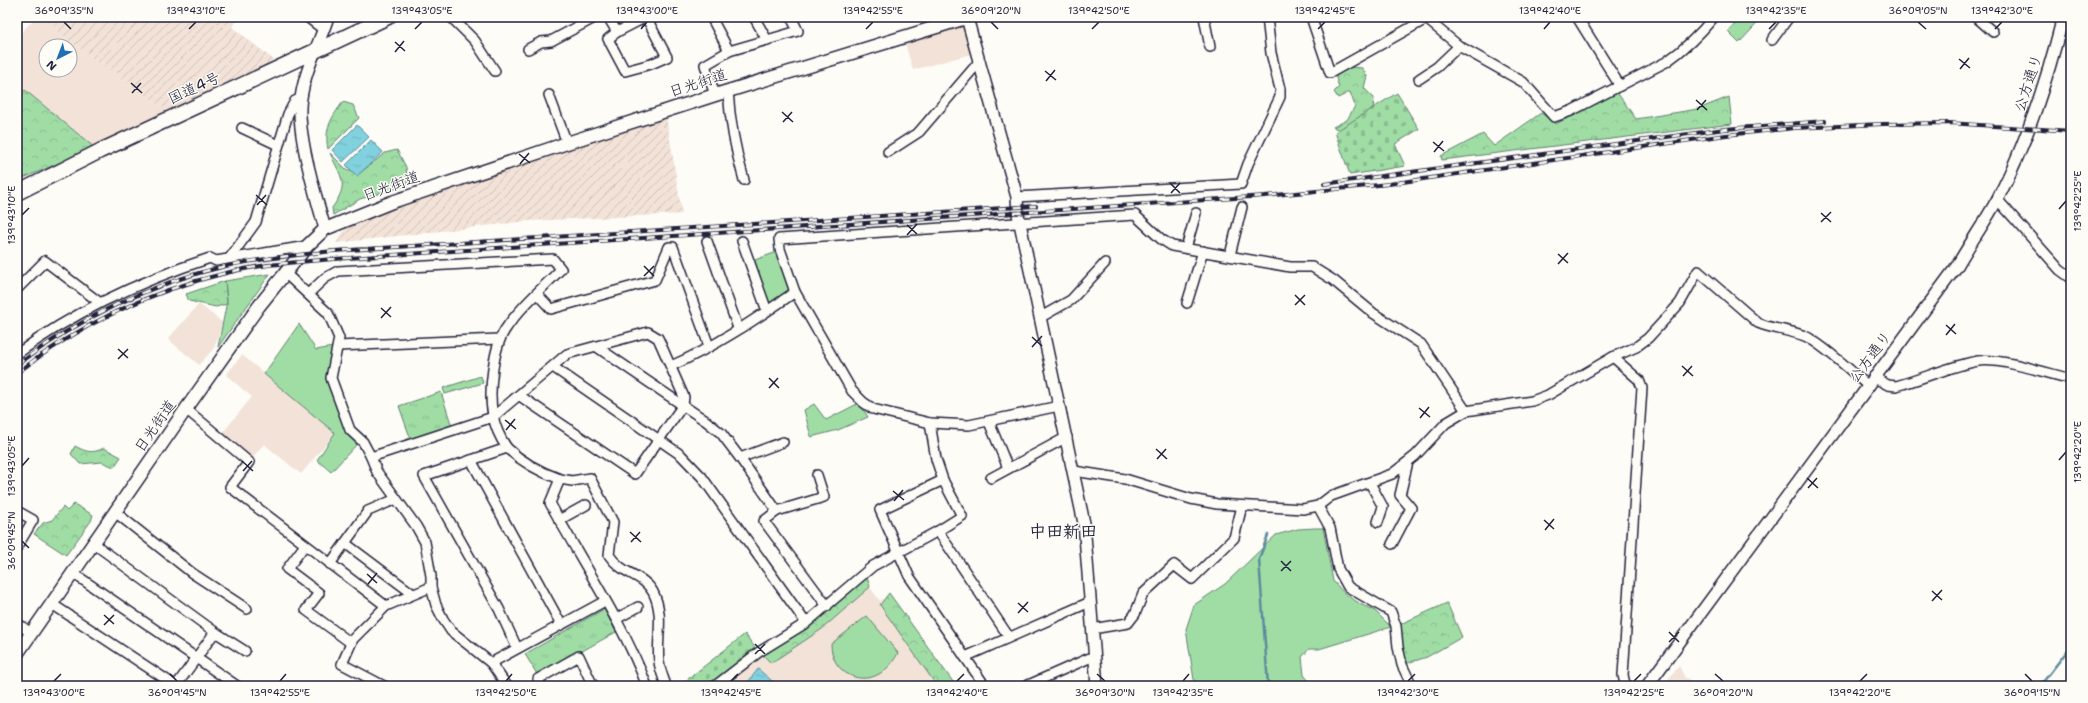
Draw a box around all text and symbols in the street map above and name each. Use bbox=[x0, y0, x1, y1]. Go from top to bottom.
text: 36°09'35"N bbox=[34, 4, 94, 17]
text: 139°43'10"E bbox=[166, 4, 226, 17]
text: 139°43'05"E bbox=[392, 4, 452, 17]
text: 139°43'00"E bbox=[616, 4, 678, 17]
text: 139°42'55"E bbox=[843, 4, 903, 17]
text: 36°09'20"N bbox=[961, 4, 1021, 17]
text: 139°42'50"E bbox=[1068, 4, 1130, 17]
text: 139°42'45"E bbox=[1295, 4, 1355, 17]
text: 139°42'40"E bbox=[1519, 4, 1581, 17]
text: 139°42'35"E bbox=[1746, 4, 1806, 17]
text: 36°09'05"N bbox=[1888, 4, 1948, 17]
text: 139°42'30"E bbox=[1971, 4, 2033, 17]
north arrow bbox=[38, 38, 78, 78]
street label: 公方通り bbox=[2009, 51, 2047, 115]
text: N bbox=[43, 56, 60, 74]
street label: 日光街道 bbox=[666, 64, 730, 102]
street label: 国道4号 bbox=[165, 67, 223, 109]
street label: 日光街道 bbox=[359, 166, 423, 206]
text: 139°42'25"E bbox=[2071, 171, 2084, 231]
text: 139°43'10"E bbox=[5, 185, 18, 245]
street label: 公方通り bbox=[1844, 327, 1896, 387]
street label: 日光街道 bbox=[130, 396, 180, 456]
text: 139°42'20"E bbox=[2071, 421, 2084, 483]
text: 139°43'05"E bbox=[5, 436, 18, 496]
text: 36°09'45"N bbox=[5, 511, 18, 571]
district label: 中田新田 bbox=[1029, 520, 1097, 542]
text: 139°43'00"E bbox=[23, 686, 85, 699]
text: 36°09'45"N bbox=[147, 686, 207, 699]
text: 139°42'55"E bbox=[250, 686, 310, 699]
text: 139°42'50"E bbox=[475, 686, 537, 699]
text: 139°42'45"E bbox=[701, 686, 761, 699]
text: 139°42'40"E bbox=[926, 686, 988, 699]
text: 36°09'30"N bbox=[1075, 686, 1135, 699]
text: 139°42'35"E bbox=[1153, 686, 1213, 699]
text: 139°42'30"E bbox=[1377, 686, 1439, 699]
text: 139°42'25"E bbox=[1604, 686, 1664, 699]
text: 36°09'20"N bbox=[1693, 686, 1753, 699]
text: 139°42'20"E bbox=[1829, 686, 1891, 699]
text: 36°09'15"N bbox=[2004, 686, 2060, 699]

